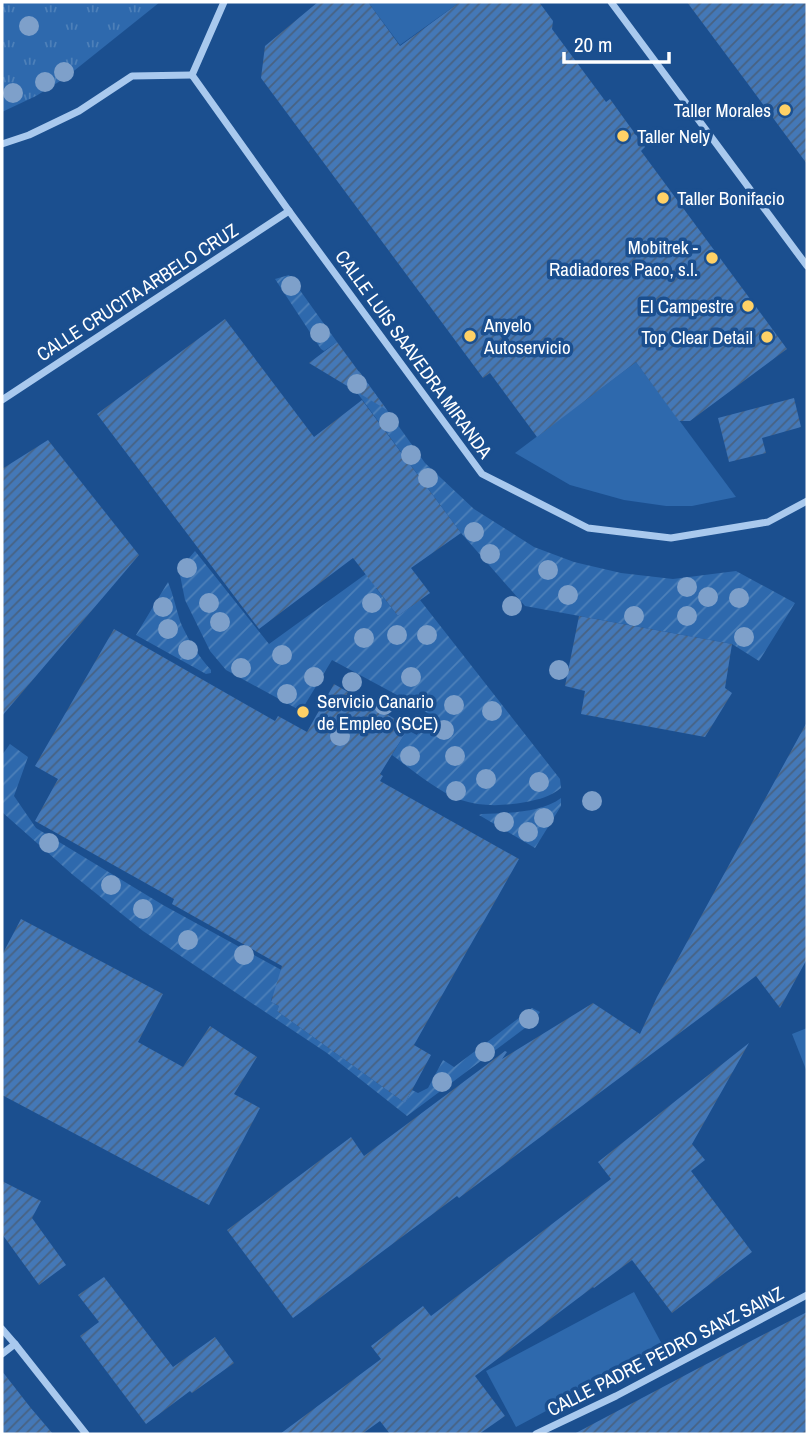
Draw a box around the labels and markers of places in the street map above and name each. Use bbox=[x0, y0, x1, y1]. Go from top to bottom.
place label: Taller Morales bbox=[674, 97, 771, 123]
marker: Taller Morales bbox=[777, 102, 793, 118]
place label: Taller Nely bbox=[637, 123, 710, 149]
marker: Taller Nely bbox=[615, 128, 631, 144]
place label: Taller Bonifacio bbox=[677, 185, 785, 211]
marker: Taller Bonifacio bbox=[655, 190, 671, 206]
place label: Mobitrek - Radiadores Paco, s.l. bbox=[549, 234, 698, 282]
marker: Mobitrek - Radiadores Paco, s.l. bbox=[704, 250, 720, 266]
place label: El Campestre bbox=[640, 293, 734, 319]
marker: El Campestre bbox=[740, 298, 756, 314]
place label: Anyelo Autoservicio bbox=[483, 312, 571, 360]
place label: Top Clear Detail bbox=[641, 324, 753, 350]
marker: Anyelo Autoservicio bbox=[462, 328, 478, 344]
marker: Top Clear Detail bbox=[759, 329, 775, 345]
place label: Servicio Canario de Empleo (SCE) bbox=[317, 688, 438, 736]
marker: Servicio Canario de Empleo (SCE) bbox=[295, 704, 311, 720]

